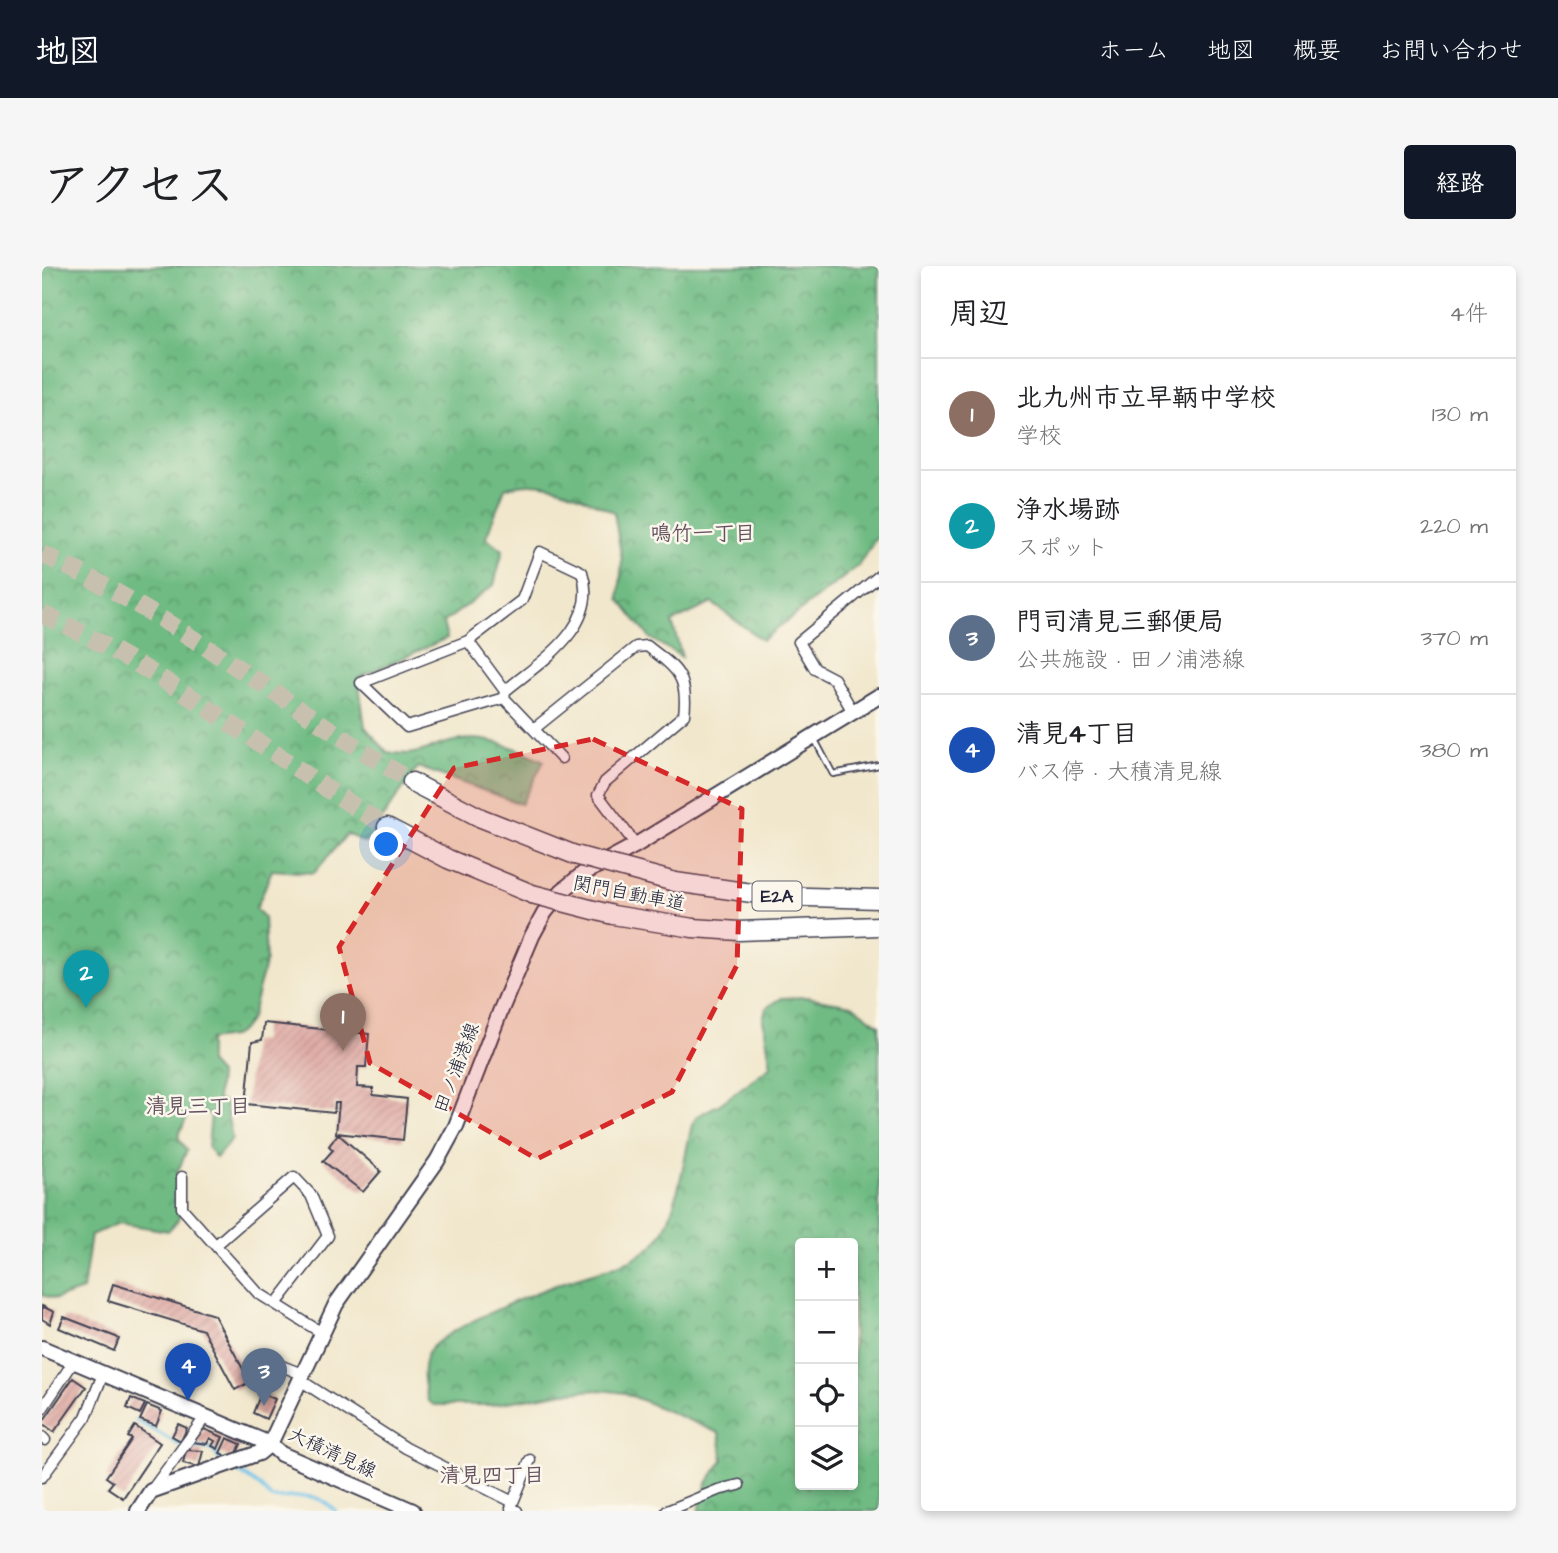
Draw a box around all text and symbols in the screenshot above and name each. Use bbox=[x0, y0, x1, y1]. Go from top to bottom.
text: 地図 bbox=[35, 29, 101, 75]
text: ホーム bbox=[1098, 34, 1169, 68]
text: 地図 bbox=[1207, 34, 1255, 68]
text: 概要 bbox=[1293, 34, 1341, 68]
text: お問い合わせ bbox=[1379, 34, 1523, 68]
button: 経路 bbox=[1404, 145, 1516, 219]
text: アクセス bbox=[42, 153, 235, 221]
text: 周辺 bbox=[949, 293, 1009, 335]
text: 4件 bbox=[1449, 298, 1488, 330]
text: 北九州市立早鞆中学校 bbox=[1016, 380, 1276, 416]
text: 1 bbox=[971, 398, 973, 430]
text: 130 m bbox=[1432, 398, 1488, 430]
text: 学校 bbox=[1016, 420, 1062, 452]
text: 浄水場跡 bbox=[1016, 492, 1120, 528]
text: 2 bbox=[965, 510, 979, 542]
text: 220 m bbox=[1420, 510, 1488, 542]
district label: 鳴竹一丁目 bbox=[651, 519, 756, 548]
text: スポット bbox=[1016, 532, 1108, 564]
text: 門司清見三郵便局 bbox=[1016, 604, 1224, 640]
text: 3 bbox=[966, 622, 978, 654]
text: 370 m bbox=[1421, 622, 1488, 654]
text: 公共施設 · 田ノ浦港線 bbox=[1016, 644, 1245, 676]
text: 清見4丁目 bbox=[1016, 716, 1138, 752]
text: 4 bbox=[964, 734, 980, 766]
text: 380 m bbox=[1420, 734, 1488, 766]
text: バス停 · 大積清見線 bbox=[1016, 756, 1222, 788]
your location bbox=[369, 827, 403, 861]
street label: 関門自動車道 bbox=[570, 870, 688, 918]
road number: E2A bbox=[752, 882, 802, 910]
pin: 2 bbox=[63, 950, 109, 1008]
pin: 1 bbox=[320, 993, 366, 1051]
street label: 田ノ浦港線 bbox=[427, 1019, 487, 1117]
district label: 清見三丁目 bbox=[146, 1092, 251, 1121]
map controls bbox=[795, 1238, 858, 1490]
button: + bbox=[795, 1238, 858, 1301]
button: − bbox=[795, 1301, 858, 1364]
pin: 4 bbox=[165, 1343, 211, 1401]
pin: 3 bbox=[241, 1348, 287, 1406]
button: locate bbox=[795, 1364, 858, 1427]
street label: 大積清見線 bbox=[283, 1421, 381, 1485]
button: layers bbox=[795, 1427, 858, 1490]
district label: 清見四丁目 bbox=[440, 1461, 545, 1490]

